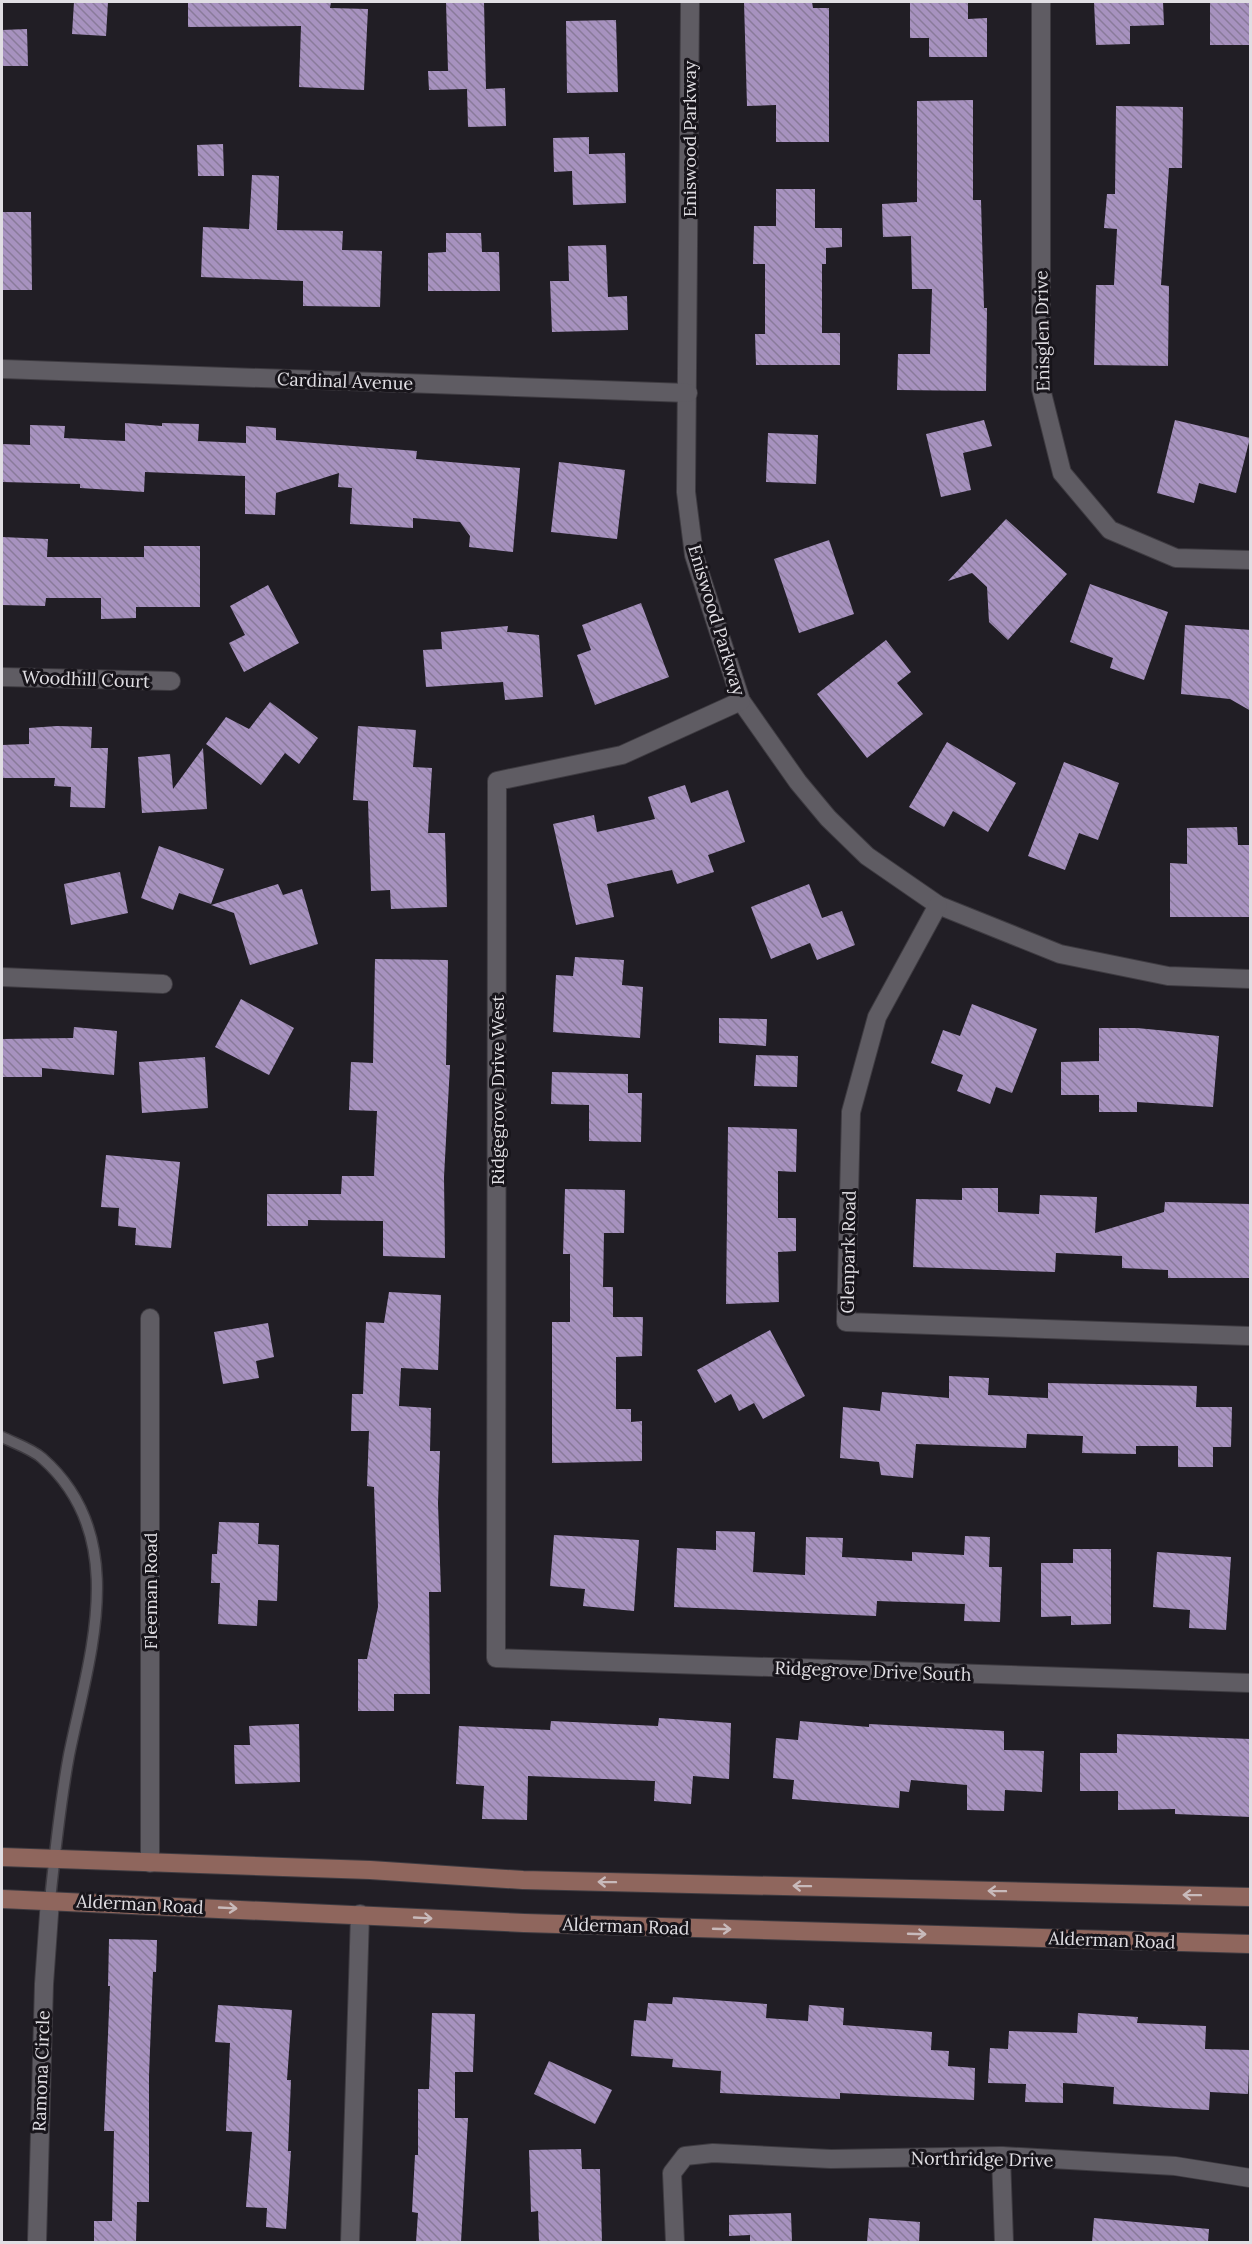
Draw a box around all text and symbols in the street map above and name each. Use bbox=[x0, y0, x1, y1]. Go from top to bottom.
street label: Eniswood Parkway bbox=[678, 60, 701, 217]
street label: Enisglen Drive bbox=[1029, 270, 1055, 392]
street label: Cardinal Avenue bbox=[276, 367, 414, 395]
street label: Eniswood Parkway bbox=[683, 542, 751, 699]
street label: Woodhill Court bbox=[22, 665, 150, 693]
street label: Ridgegrove Drive West bbox=[486, 995, 509, 1185]
street label: Glenpark Road bbox=[835, 1190, 861, 1314]
street label: Fleeman Road bbox=[139, 1532, 162, 1649]
street label: Ridgegrove Drive South bbox=[774, 1656, 972, 1686]
one-way arrow bbox=[598, 1876, 618, 1888]
one-way arrow bbox=[793, 1881, 813, 1892]
one-way arrow bbox=[988, 1885, 1008, 1897]
street label: Alderman Road bbox=[75, 1889, 204, 1919]
one-way arrow bbox=[1183, 1890, 1203, 1901]
one-way arrow bbox=[217, 1903, 237, 1914]
one-way arrow bbox=[412, 1912, 432, 1923]
street label: Alderman Road bbox=[561, 1912, 690, 1940]
one-way arrow bbox=[712, 1923, 732, 1935]
street label: Alderman Road bbox=[1047, 1926, 1176, 1954]
one-way arrow bbox=[907, 1929, 927, 1940]
street label: Ramona Circle bbox=[27, 2010, 55, 2132]
street label: Northridge Drive bbox=[910, 2146, 1054, 2172]

